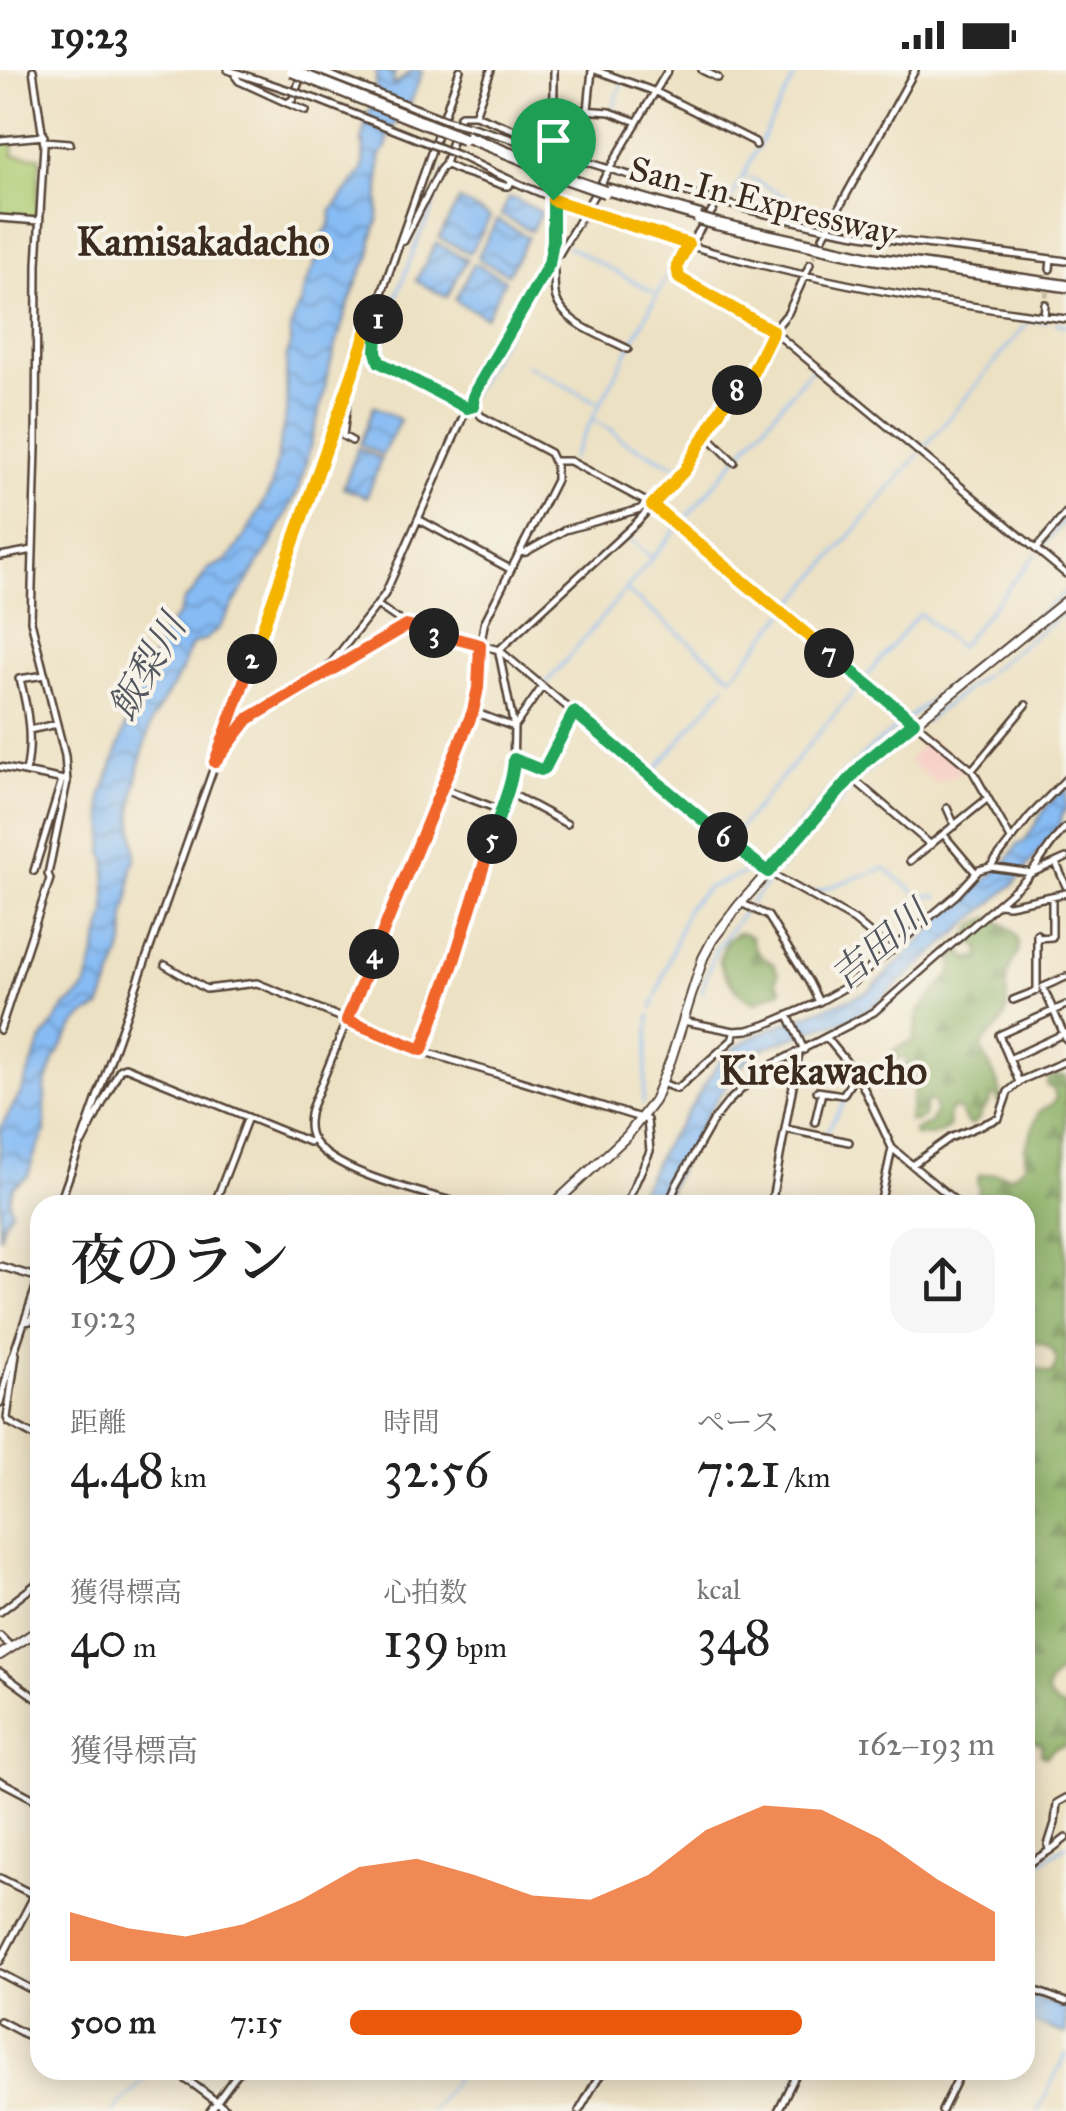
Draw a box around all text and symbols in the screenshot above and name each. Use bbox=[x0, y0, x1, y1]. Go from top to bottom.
text: 19:23 bbox=[50, 12, 129, 58]
pin bbox=[511, 98, 596, 201]
icon: arrive bbox=[526, 113, 581, 168]
street label: San-In Expressway bbox=[625, 147, 902, 255]
district label: Kamisakadacho bbox=[76, 217, 330, 266]
pin: 1 bbox=[353, 294, 403, 344]
text: 1 bbox=[372, 301, 384, 336]
pin: 8 bbox=[712, 365, 762, 415]
text: 8 bbox=[730, 372, 744, 407]
water label: 飯梨川 bbox=[99, 603, 197, 728]
pin: 3 bbox=[409, 608, 459, 658]
text: 3 bbox=[428, 615, 440, 650]
pin: 7 bbox=[804, 628, 854, 678]
pin: 2 bbox=[227, 634, 277, 684]
text: 7 bbox=[822, 635, 836, 670]
text: 2 bbox=[245, 641, 259, 676]
pin: 6 bbox=[698, 812, 748, 862]
pin: 5 bbox=[467, 814, 517, 864]
text: 6 bbox=[716, 819, 730, 854]
text: 5 bbox=[485, 821, 499, 856]
water label: 吉田川 bbox=[821, 888, 941, 999]
pin: 4 bbox=[349, 929, 399, 979]
text: 4 bbox=[366, 936, 382, 971]
district label: Kirekawacho bbox=[719, 1046, 927, 1095]
text: 夜のラン bbox=[70, 1227, 290, 1294]
button: share bbox=[890, 1228, 995, 1333]
text: 19:23 bbox=[70, 1298, 136, 1337]
text: 距離 bbox=[70, 1405, 126, 1440]
text: 時間 bbox=[383, 1405, 439, 1440]
text: ペース bbox=[697, 1405, 779, 1440]
text: 4.48 bbox=[70, 1440, 164, 1501]
text: 32:56 bbox=[383, 1440, 489, 1501]
text: 7:21 bbox=[697, 1440, 780, 1501]
text: km bbox=[164, 1460, 207, 1495]
text: /km bbox=[780, 1460, 830, 1495]
text: kcal bbox=[697, 1572, 741, 1607]
text: 獲得標高 bbox=[70, 1575, 182, 1610]
text: 心拍数 bbox=[383, 1575, 467, 1610]
text: 348 bbox=[697, 1607, 771, 1668]
text: 40 bbox=[70, 1610, 127, 1671]
text: 139 bbox=[383, 1610, 450, 1671]
text: m bbox=[127, 1630, 157, 1665]
text: bpm bbox=[450, 1630, 507, 1665]
text: 162–193 m bbox=[857, 1725, 995, 1764]
text: 獲得標高 bbox=[70, 1732, 198, 1771]
text: 500 m bbox=[70, 2003, 156, 2042]
text: 7:15 bbox=[230, 2003, 282, 2042]

